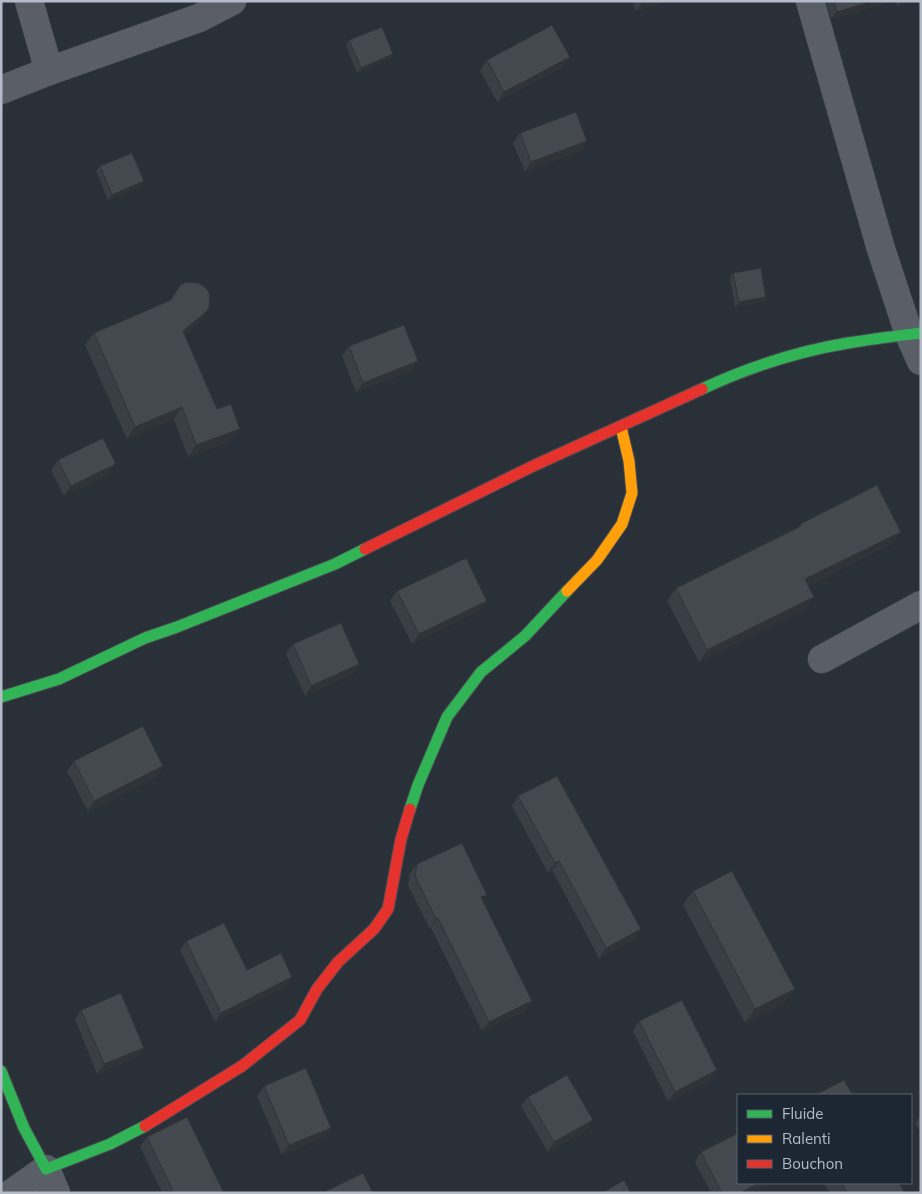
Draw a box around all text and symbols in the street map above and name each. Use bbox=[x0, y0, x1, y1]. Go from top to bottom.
legend bbox=[737, 1094, 912, 1184]
text: Fluide bbox=[782, 1104, 823, 1123]
text: Ralenti bbox=[782, 1129, 831, 1148]
text: Bouchon bbox=[782, 1154, 843, 1173]

